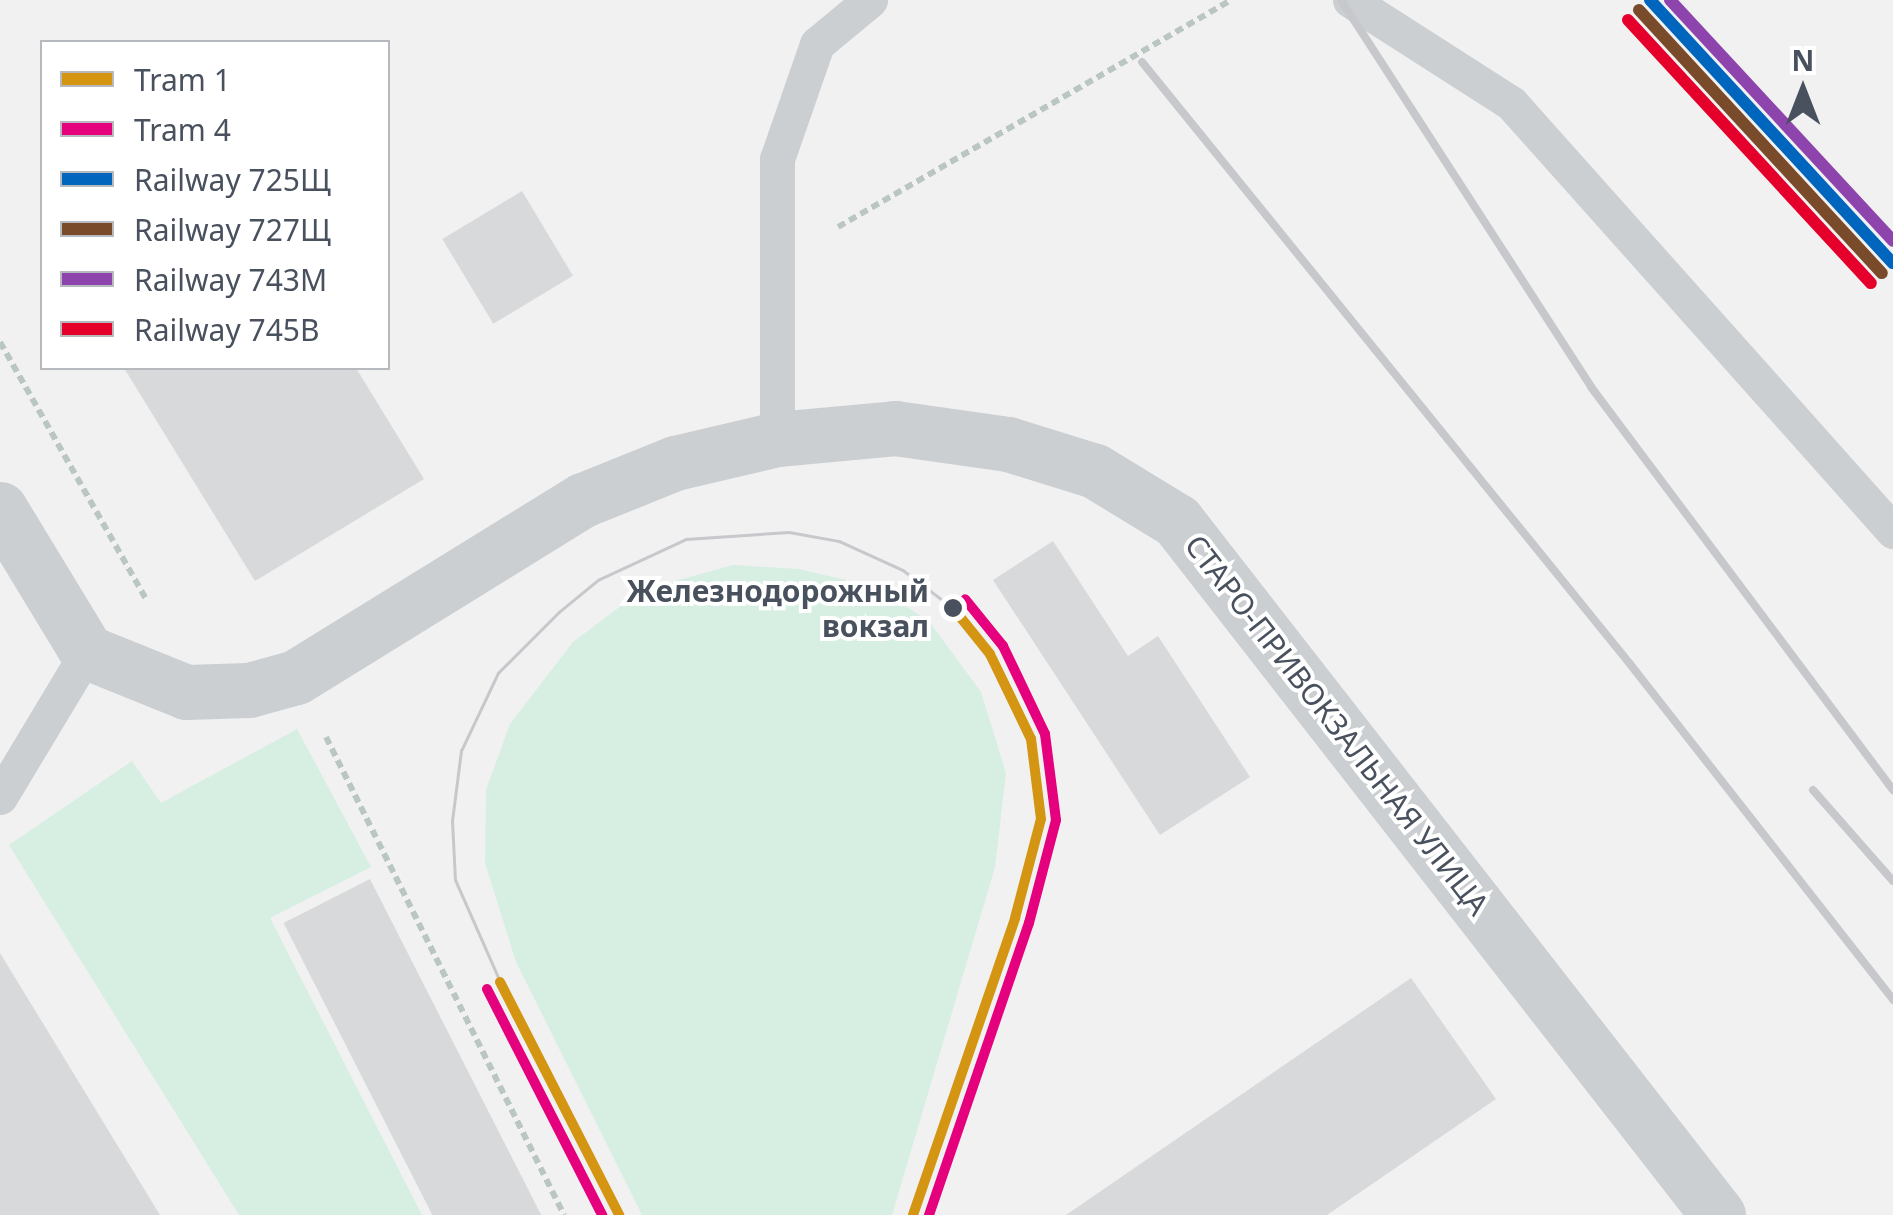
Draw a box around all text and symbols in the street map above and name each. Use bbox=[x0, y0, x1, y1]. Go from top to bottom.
legend bbox=[40, 40, 390, 370]
north arrow bbox=[1753, 40, 1853, 140]
text: N bbox=[1792, 41, 1814, 79]
text: Tram 1 bbox=[134, 59, 231, 100]
text: Tram 4 bbox=[134, 109, 231, 150]
text: Railway 725Щ bbox=[134, 159, 331, 200]
text: Railway 727Щ bbox=[134, 209, 331, 250]
text: Railway 743М bbox=[134, 259, 327, 300]
text: Railway 745В bbox=[134, 309, 319, 350]
street label: СТАРО-ПРИВОКЗАЛЬНАЯ УЛИЦА bbox=[1177, 528, 1497, 922]
place label: Железнодорожный вокзал bbox=[626, 573, 929, 644]
marker: Железнодорожный вокзал bbox=[938, 593, 968, 623]

